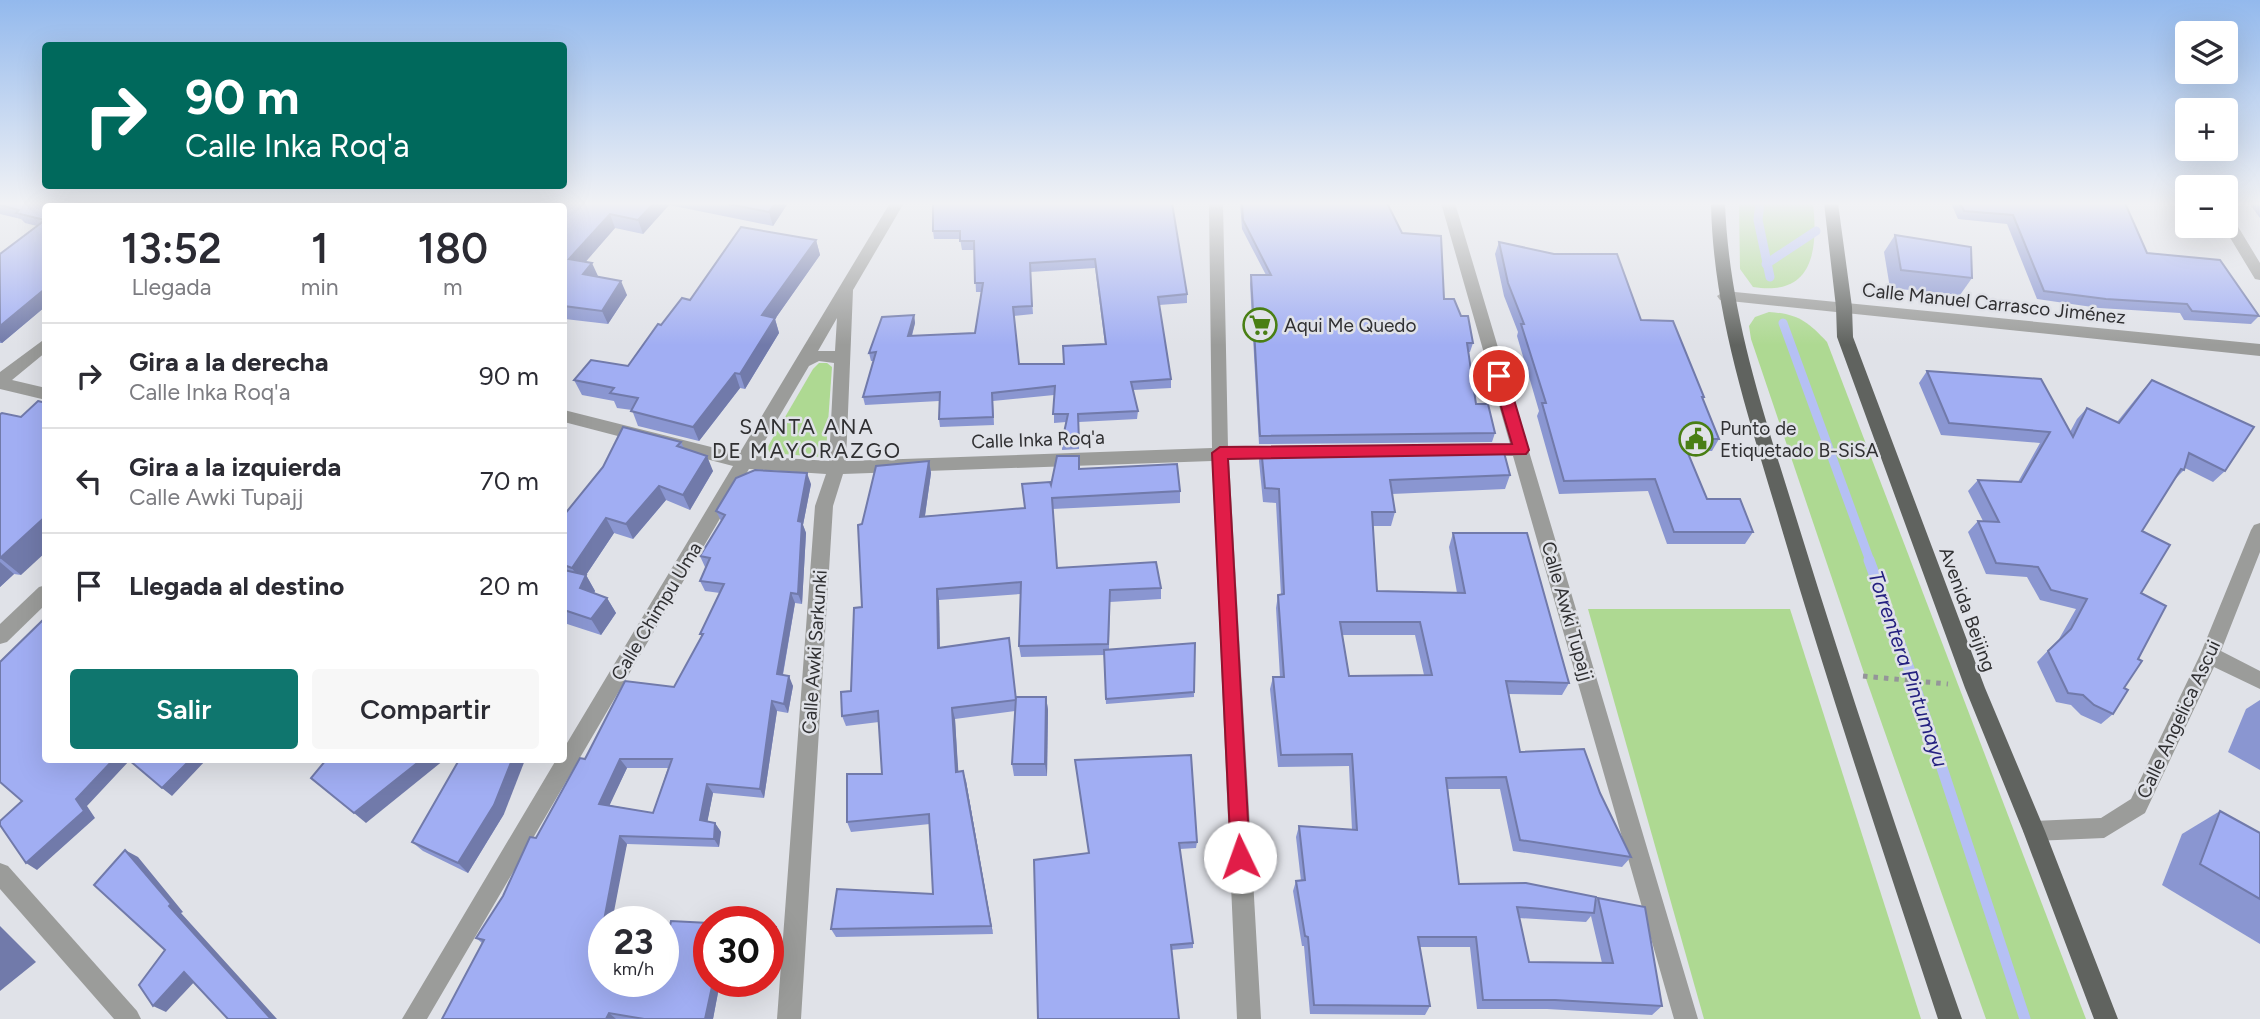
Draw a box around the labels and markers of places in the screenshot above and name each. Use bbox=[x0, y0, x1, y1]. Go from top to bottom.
supermarket icon: Aqui Me Quedo bbox=[1241, 306, 1279, 344]
place label: Aqui Me Quedo bbox=[1284, 314, 1417, 337]
pin bbox=[1469, 346, 1529, 406]
place label: Punto de Etiquetado B-SiSA bbox=[1720, 417, 1879, 462]
public building icon: Punto de Etiquetado B-SiSA bbox=[1677, 420, 1715, 458]

